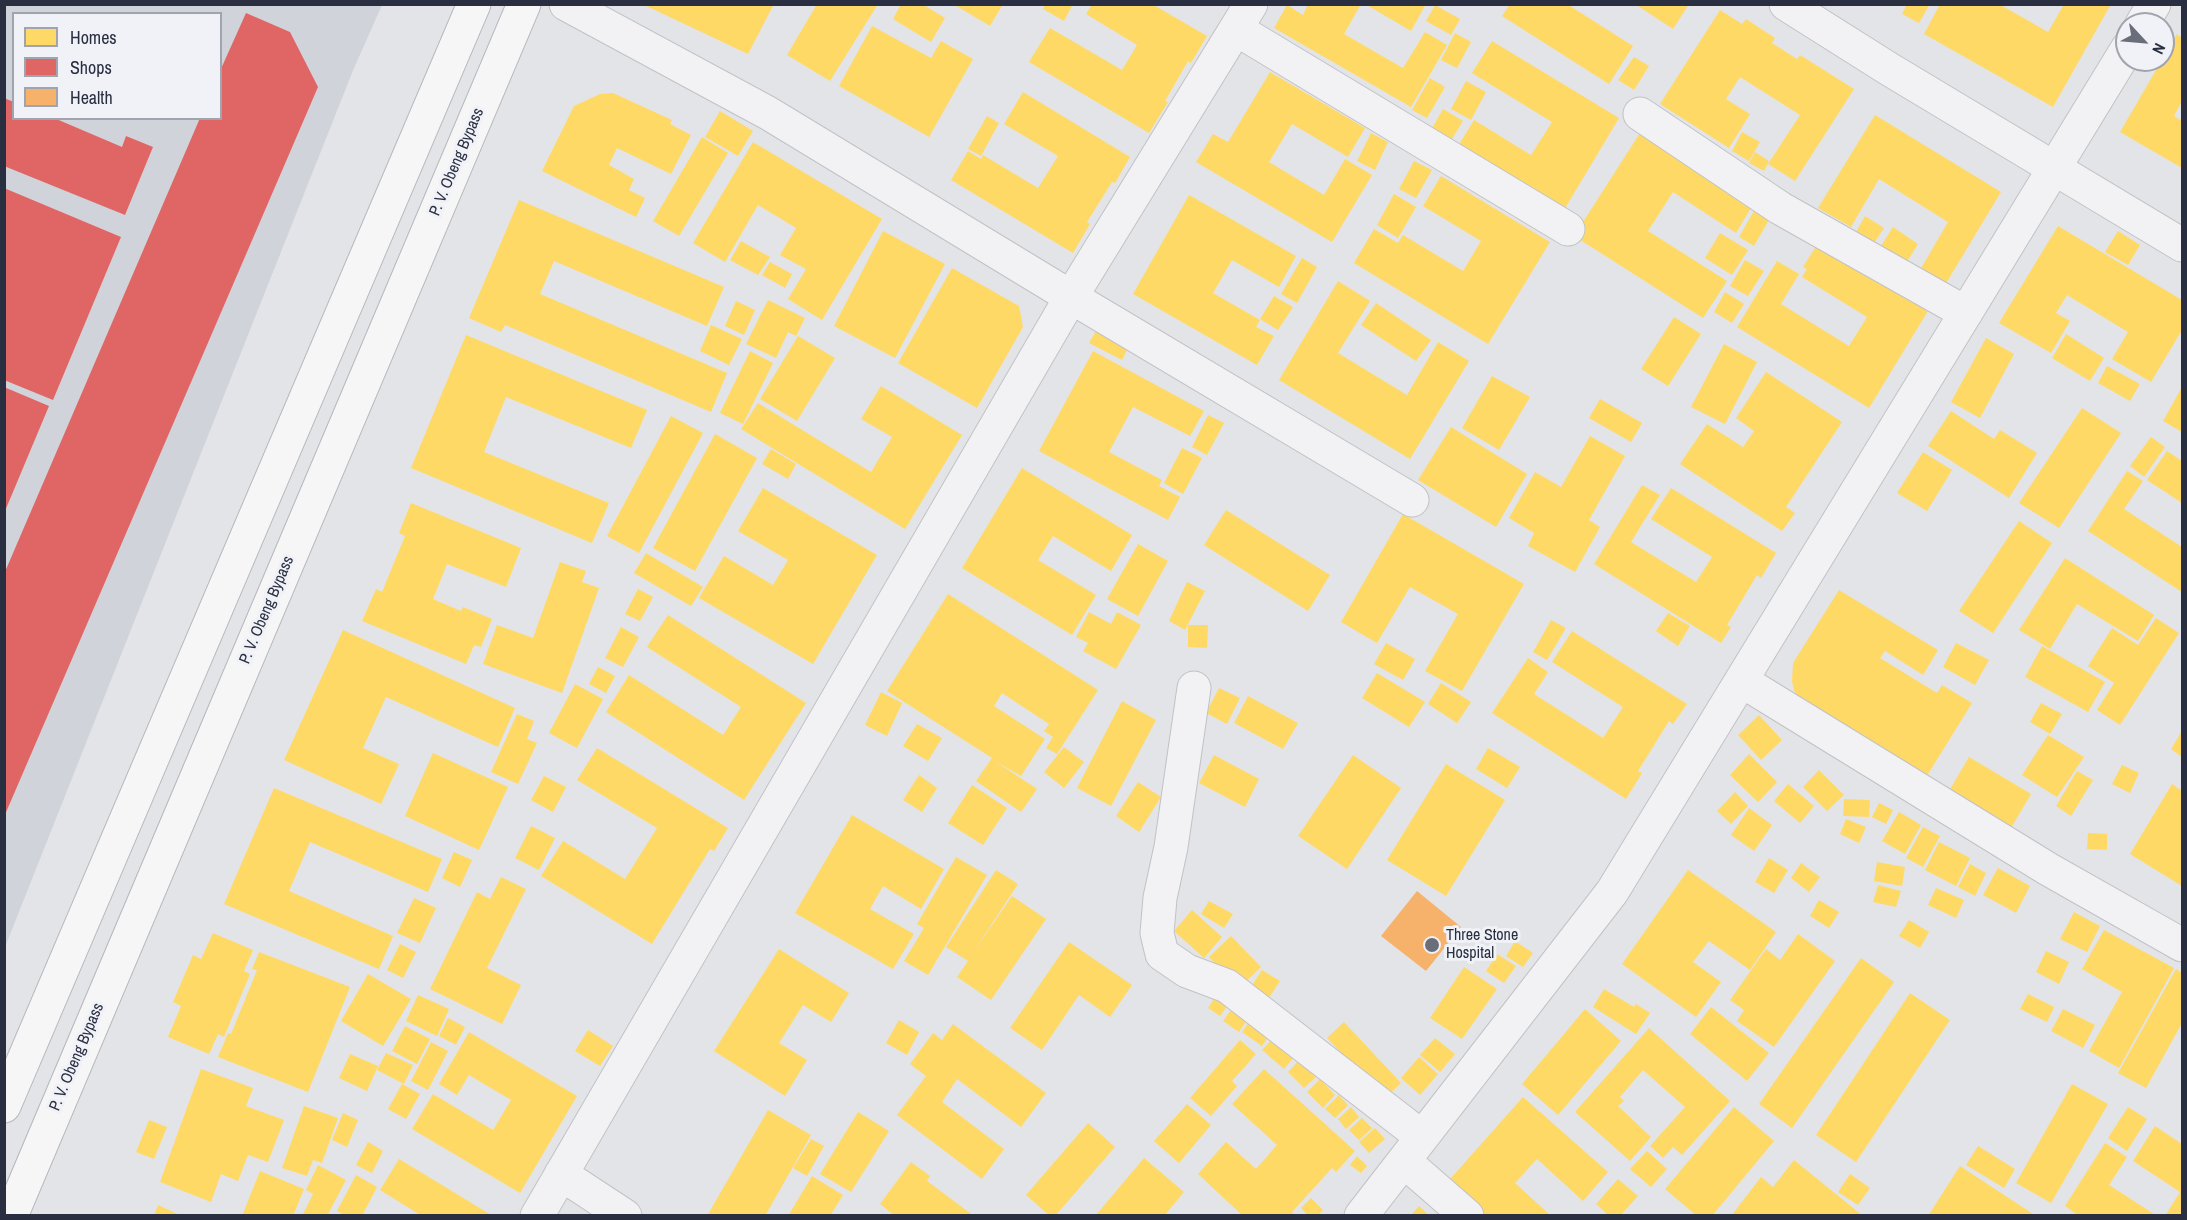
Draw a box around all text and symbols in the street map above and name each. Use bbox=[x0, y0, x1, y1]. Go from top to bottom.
legend bbox=[12, 12, 222, 120]
north arrow bbox=[2115, 12, 2175, 72]
text: Homes bbox=[70, 25, 117, 50]
text: N bbox=[2147, 40, 2171, 58]
text: Shops bbox=[70, 55, 112, 80]
text: Health bbox=[70, 85, 113, 110]
street label: P. V. Obeng Bypass bbox=[426, 105, 488, 219]
street label: P. V. Obeng Bypass bbox=[236, 553, 298, 667]
place label: Three Stone Hospital bbox=[1446, 926, 1518, 964]
marker: Three Stone Hospital bbox=[1423, 936, 1441, 954]
street label: P. V. Obeng Bypass bbox=[46, 1000, 108, 1114]

